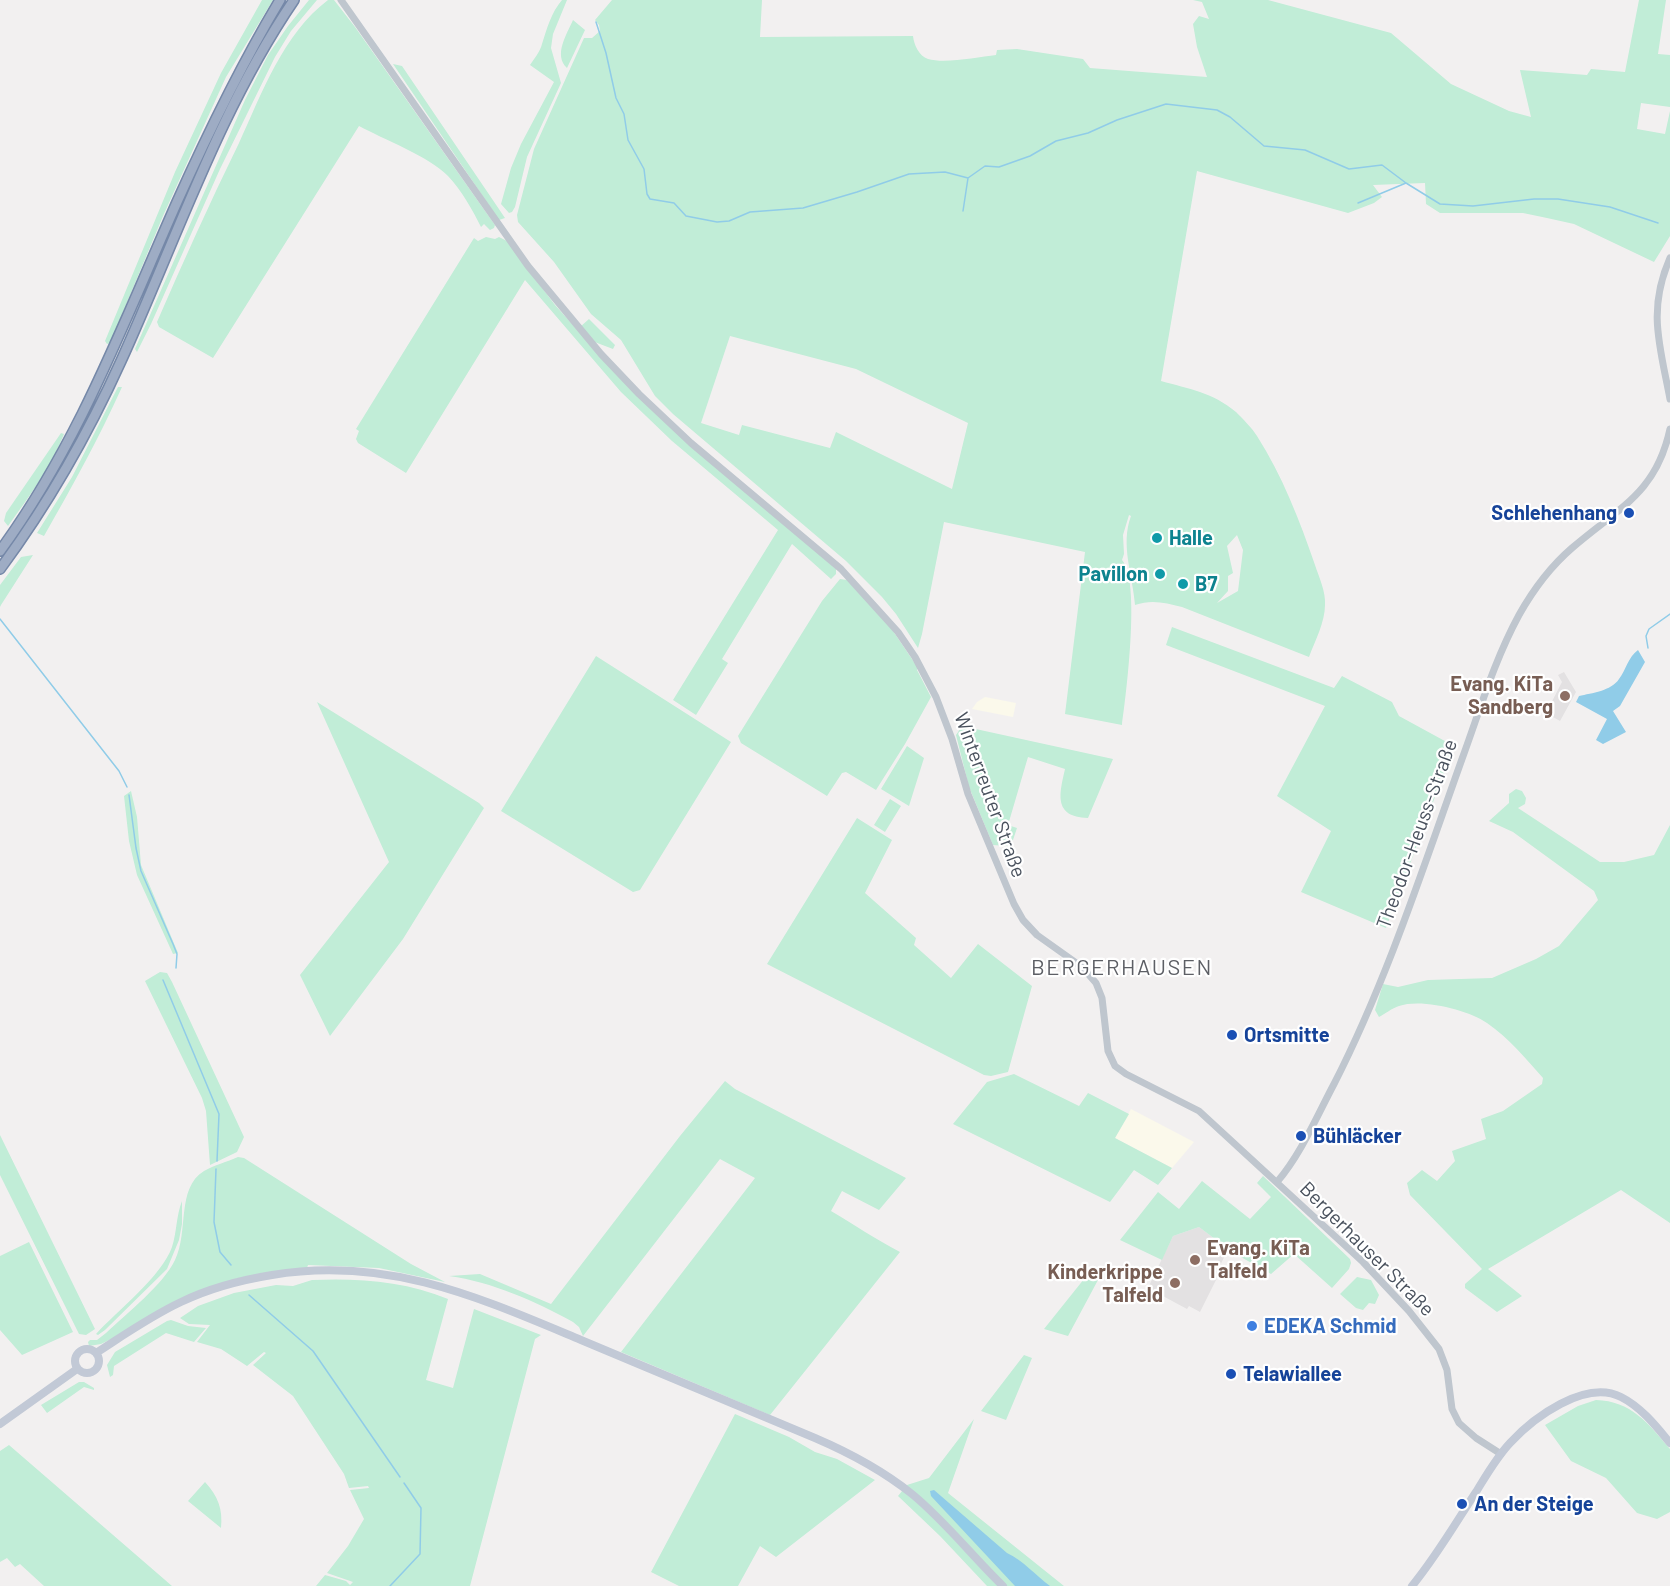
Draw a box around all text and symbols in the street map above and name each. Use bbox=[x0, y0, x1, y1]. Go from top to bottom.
place label: Schlehenhang bbox=[1491, 501, 1617, 525]
marker: Schlehenhang bbox=[1622, 506, 1636, 520]
place label: Halle bbox=[1169, 526, 1213, 550]
marker: Halle bbox=[1150, 531, 1164, 545]
place label: Pavillon bbox=[1079, 562, 1148, 586]
marker: Pavillon bbox=[1153, 567, 1167, 581]
place label: B7 bbox=[1195, 572, 1217, 596]
marker: B7 bbox=[1176, 577, 1190, 591]
place label: Evang. KiTa Sandberg bbox=[1450, 672, 1553, 719]
marker: Evang. KiTa Sandberg bbox=[1558, 689, 1572, 703]
street label: Winterreuter Straße bbox=[949, 709, 1031, 881]
street label: Theodor-Heuss-Straße bbox=[1372, 736, 1462, 932]
district label: BERGERHAUSEN bbox=[1031, 955, 1213, 981]
place label: Ortsmitte bbox=[1244, 1023, 1330, 1047]
marker: Ortsmitte bbox=[1225, 1028, 1239, 1042]
place label: Bühläcker bbox=[1313, 1124, 1402, 1148]
marker: Bühläcker bbox=[1294, 1129, 1308, 1143]
street label: Bergerhauser Straße bbox=[1295, 1177, 1439, 1321]
place label: Evang. KiTa Talfeld bbox=[1207, 1236, 1310, 1283]
marker: Evang. KiTa Talfeld bbox=[1188, 1253, 1202, 1267]
place label: Kinderkrippe Talfeld bbox=[1048, 1260, 1163, 1307]
marker: Kinderkrippe Talfeld bbox=[1168, 1276, 1182, 1290]
place label: EDEKA Schmid bbox=[1264, 1314, 1397, 1338]
marker: EDEKA Schmid bbox=[1245, 1319, 1259, 1333]
place label: Telawiallee bbox=[1243, 1362, 1342, 1386]
marker: Telawiallee bbox=[1224, 1367, 1238, 1381]
place label: An der Steige bbox=[1474, 1492, 1594, 1516]
marker: An der Steige bbox=[1455, 1497, 1469, 1511]

